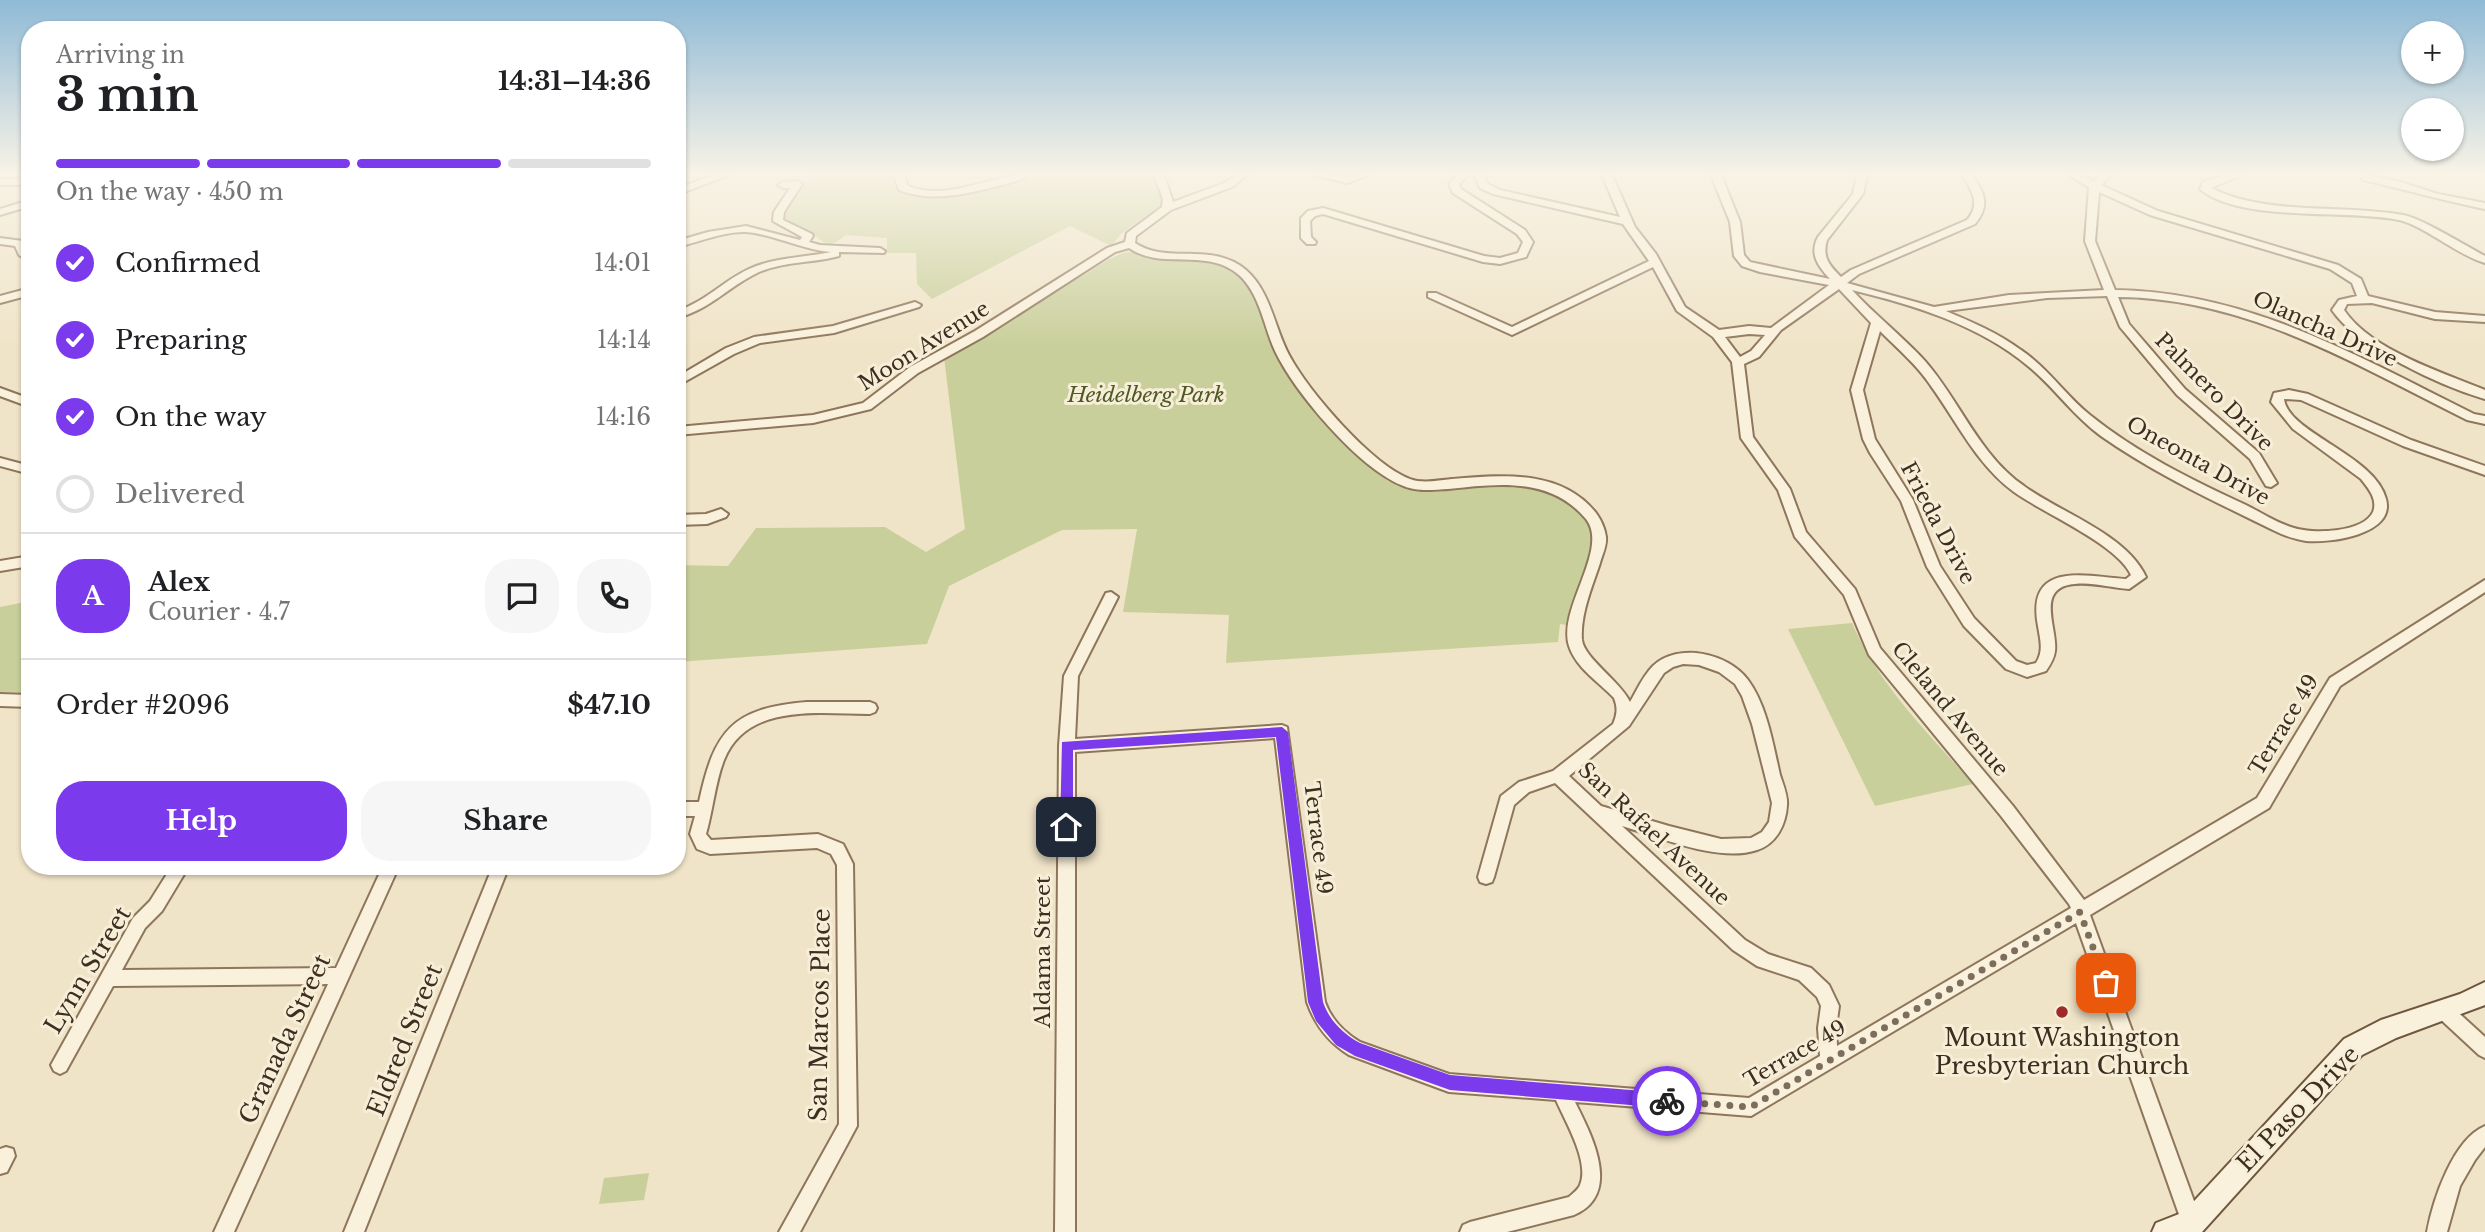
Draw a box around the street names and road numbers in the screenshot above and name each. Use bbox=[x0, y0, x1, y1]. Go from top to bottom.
street label: Olancha Drive bbox=[2249, 285, 2401, 373]
street label: Moon Avenue bbox=[854, 295, 994, 397]
street label: Palmero Drive bbox=[2149, 327, 2279, 457]
street label: Oneonta Drive bbox=[2122, 411, 2274, 511]
street label: Frieda Drive bbox=[1895, 457, 1981, 589]
street label: Cleland Avenue bbox=[1886, 636, 2014, 782]
street label: Terrace 49 bbox=[2244, 670, 2324, 780]
street label: San Rafael Avenue bbox=[1573, 757, 1735, 911]
street label: Terrace 49 bbox=[1298, 780, 1338, 896]
street label: Aldama Street bbox=[1030, 876, 1056, 1029]
street label: Lynn Street bbox=[38, 901, 137, 1039]
street label: San Marcos Place bbox=[803, 908, 836, 1122]
street label: Granada Street bbox=[233, 949, 337, 1128]
street label: Eldred Street bbox=[361, 959, 448, 1120]
street label: Terrace 49 bbox=[1739, 1014, 1851, 1094]
street label: El Paso Drive bbox=[2230, 1040, 2365, 1178]

